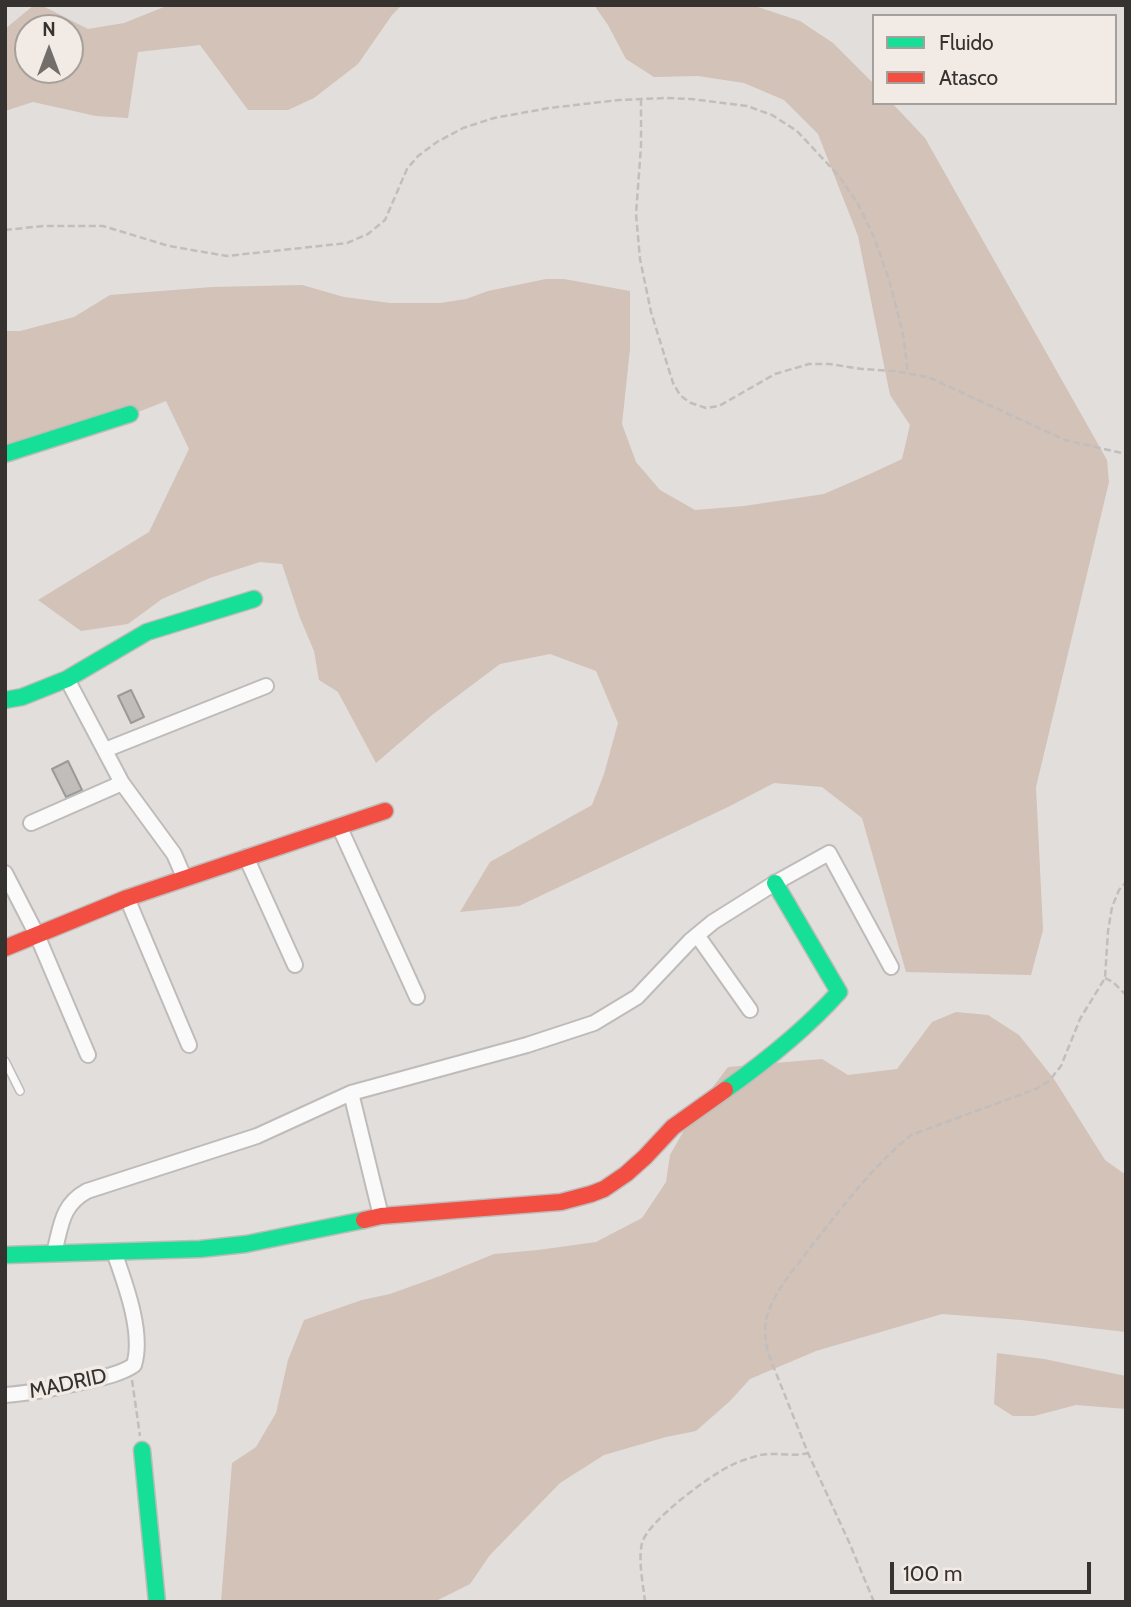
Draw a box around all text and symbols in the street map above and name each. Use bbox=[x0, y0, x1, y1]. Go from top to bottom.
north arrow bbox=[14, 14, 84, 84]
legend bbox=[872, 14, 1117, 105]
text: N bbox=[42, 18, 56, 41]
text: Fluido bbox=[939, 30, 994, 55]
text: Atasco bbox=[939, 65, 998, 90]
street label: MADRID bbox=[27, 1364, 109, 1404]
scale bar bbox=[893, 1548, 1094, 1592]
text: 100 m bbox=[903, 1561, 962, 1586]

